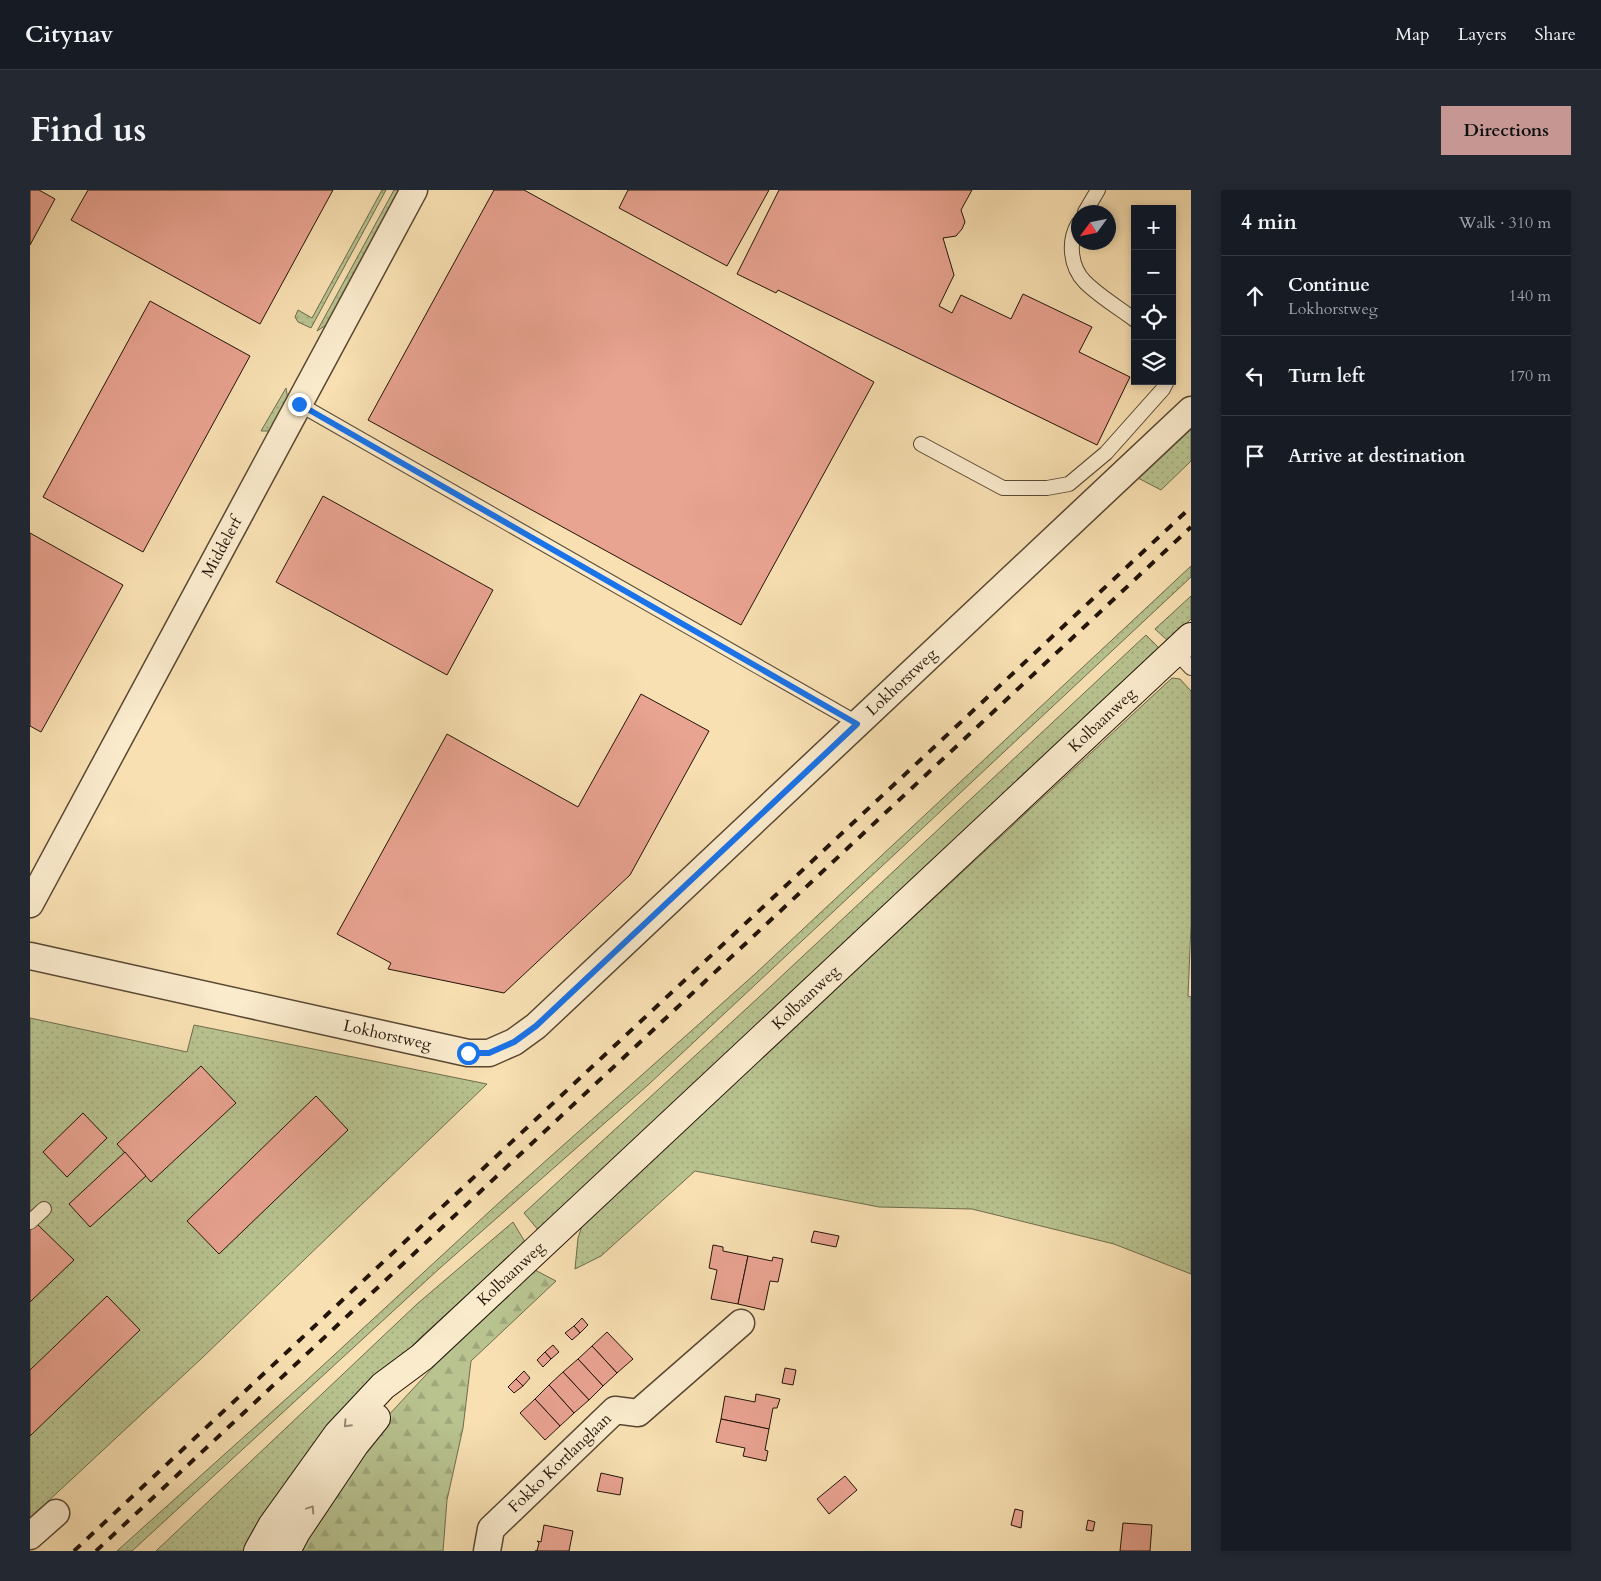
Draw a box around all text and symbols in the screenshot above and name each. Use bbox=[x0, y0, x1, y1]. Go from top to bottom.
text: Citynav bbox=[25, 18, 113, 51]
text: Map bbox=[1395, 22, 1430, 47]
text: Layers bbox=[1458, 22, 1507, 47]
text: Share bbox=[1535, 22, 1576, 47]
text: Find us bbox=[30, 106, 146, 154]
button: Directions bbox=[1441, 106, 1571, 155]
north arrow bbox=[1071, 205, 1116, 250]
map controls bbox=[1131, 205, 1176, 385]
button: + bbox=[1131, 205, 1176, 250]
text: 4 min bbox=[1241, 208, 1297, 237]
text: Walk · 310 m bbox=[1459, 212, 1551, 234]
button: − bbox=[1131, 250, 1176, 295]
text: Continue bbox=[1288, 272, 1370, 298]
icon: ahead bbox=[1241, 282, 1269, 310]
text: 140 m bbox=[1509, 285, 1551, 307]
button: locate bbox=[1131, 295, 1176, 340]
text: Lokhorstweg bbox=[1288, 298, 1378, 320]
button: layers bbox=[1131, 340, 1176, 385]
icon: left bbox=[1241, 362, 1269, 390]
text: Turn left bbox=[1288, 363, 1365, 389]
text: 170 m bbox=[1509, 365, 1551, 387]
route end bbox=[288, 393, 311, 416]
icon: arrive bbox=[1241, 442, 1269, 470]
text: Arrive at destination bbox=[1288, 443, 1465, 469]
street label: Middelerf bbox=[197, 510, 249, 582]
street label: Lokhorstweg bbox=[861, 643, 942, 721]
street label: Kolbaanweg bbox=[1064, 683, 1141, 757]
street label: Kolbaanweg bbox=[767, 961, 844, 1035]
street label: Lokhorstweg bbox=[341, 1015, 434, 1056]
route start bbox=[457, 1042, 480, 1065]
street label: Kolbaanweg bbox=[472, 1237, 550, 1311]
street label: Fokko Kortlanglaan bbox=[504, 1408, 616, 1518]
one-way arrow bbox=[344, 1419, 353, 1428]
one-way arrow bbox=[305, 1505, 314, 1515]

